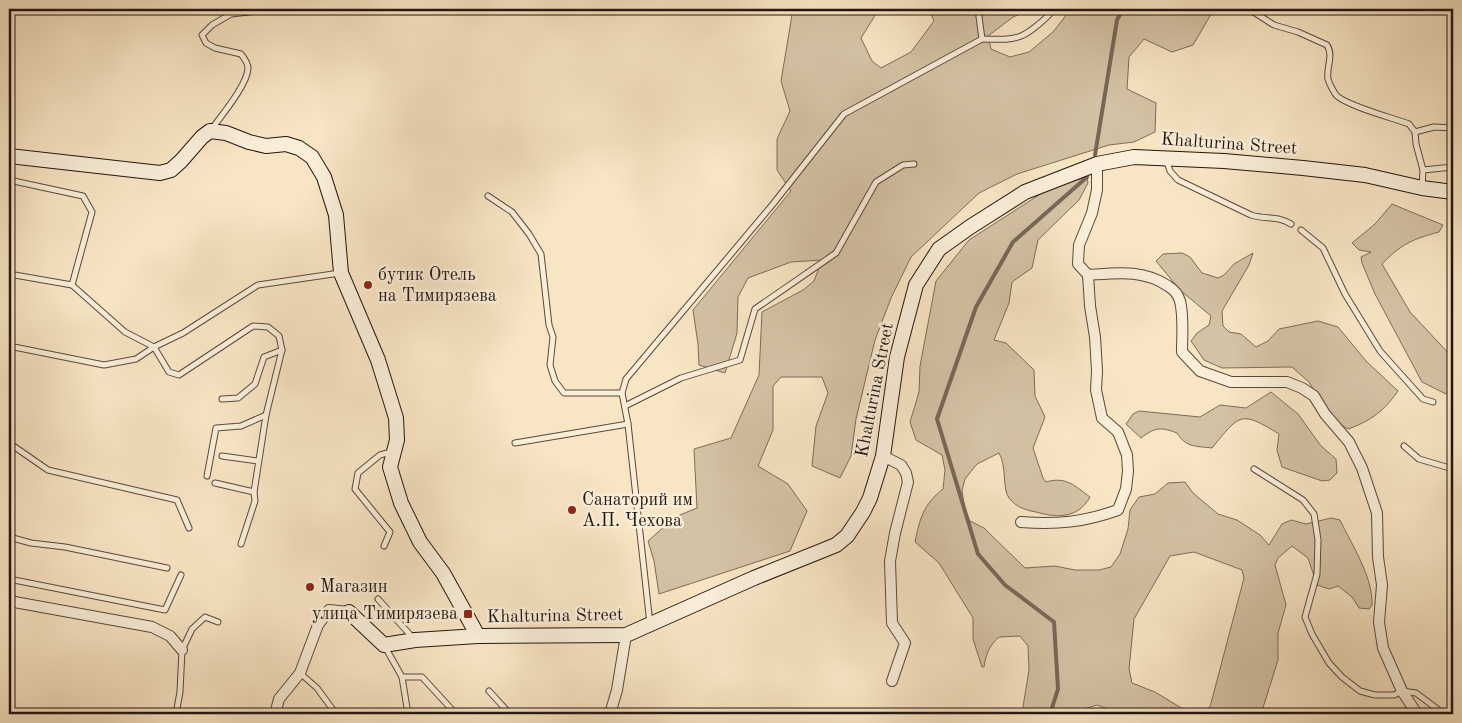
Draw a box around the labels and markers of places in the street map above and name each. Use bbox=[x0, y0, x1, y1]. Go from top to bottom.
place label: бутик Отель на Тимирязева bbox=[378, 266, 497, 305]
marker: бутик Отель на Тимирязева bbox=[362, 279, 374, 291]
place label: Санаторий им А.П. Чехова bbox=[582, 491, 693, 530]
marker: Санаторий им А.П. Чехова bbox=[566, 504, 578, 516]
place label: Магазин bbox=[320, 578, 388, 596]
marker: Магазин bbox=[304, 581, 316, 593]
place label: улица Тимирязева bbox=[312, 605, 458, 623]
marker: улица Тимирязева bbox=[462, 608, 474, 620]

